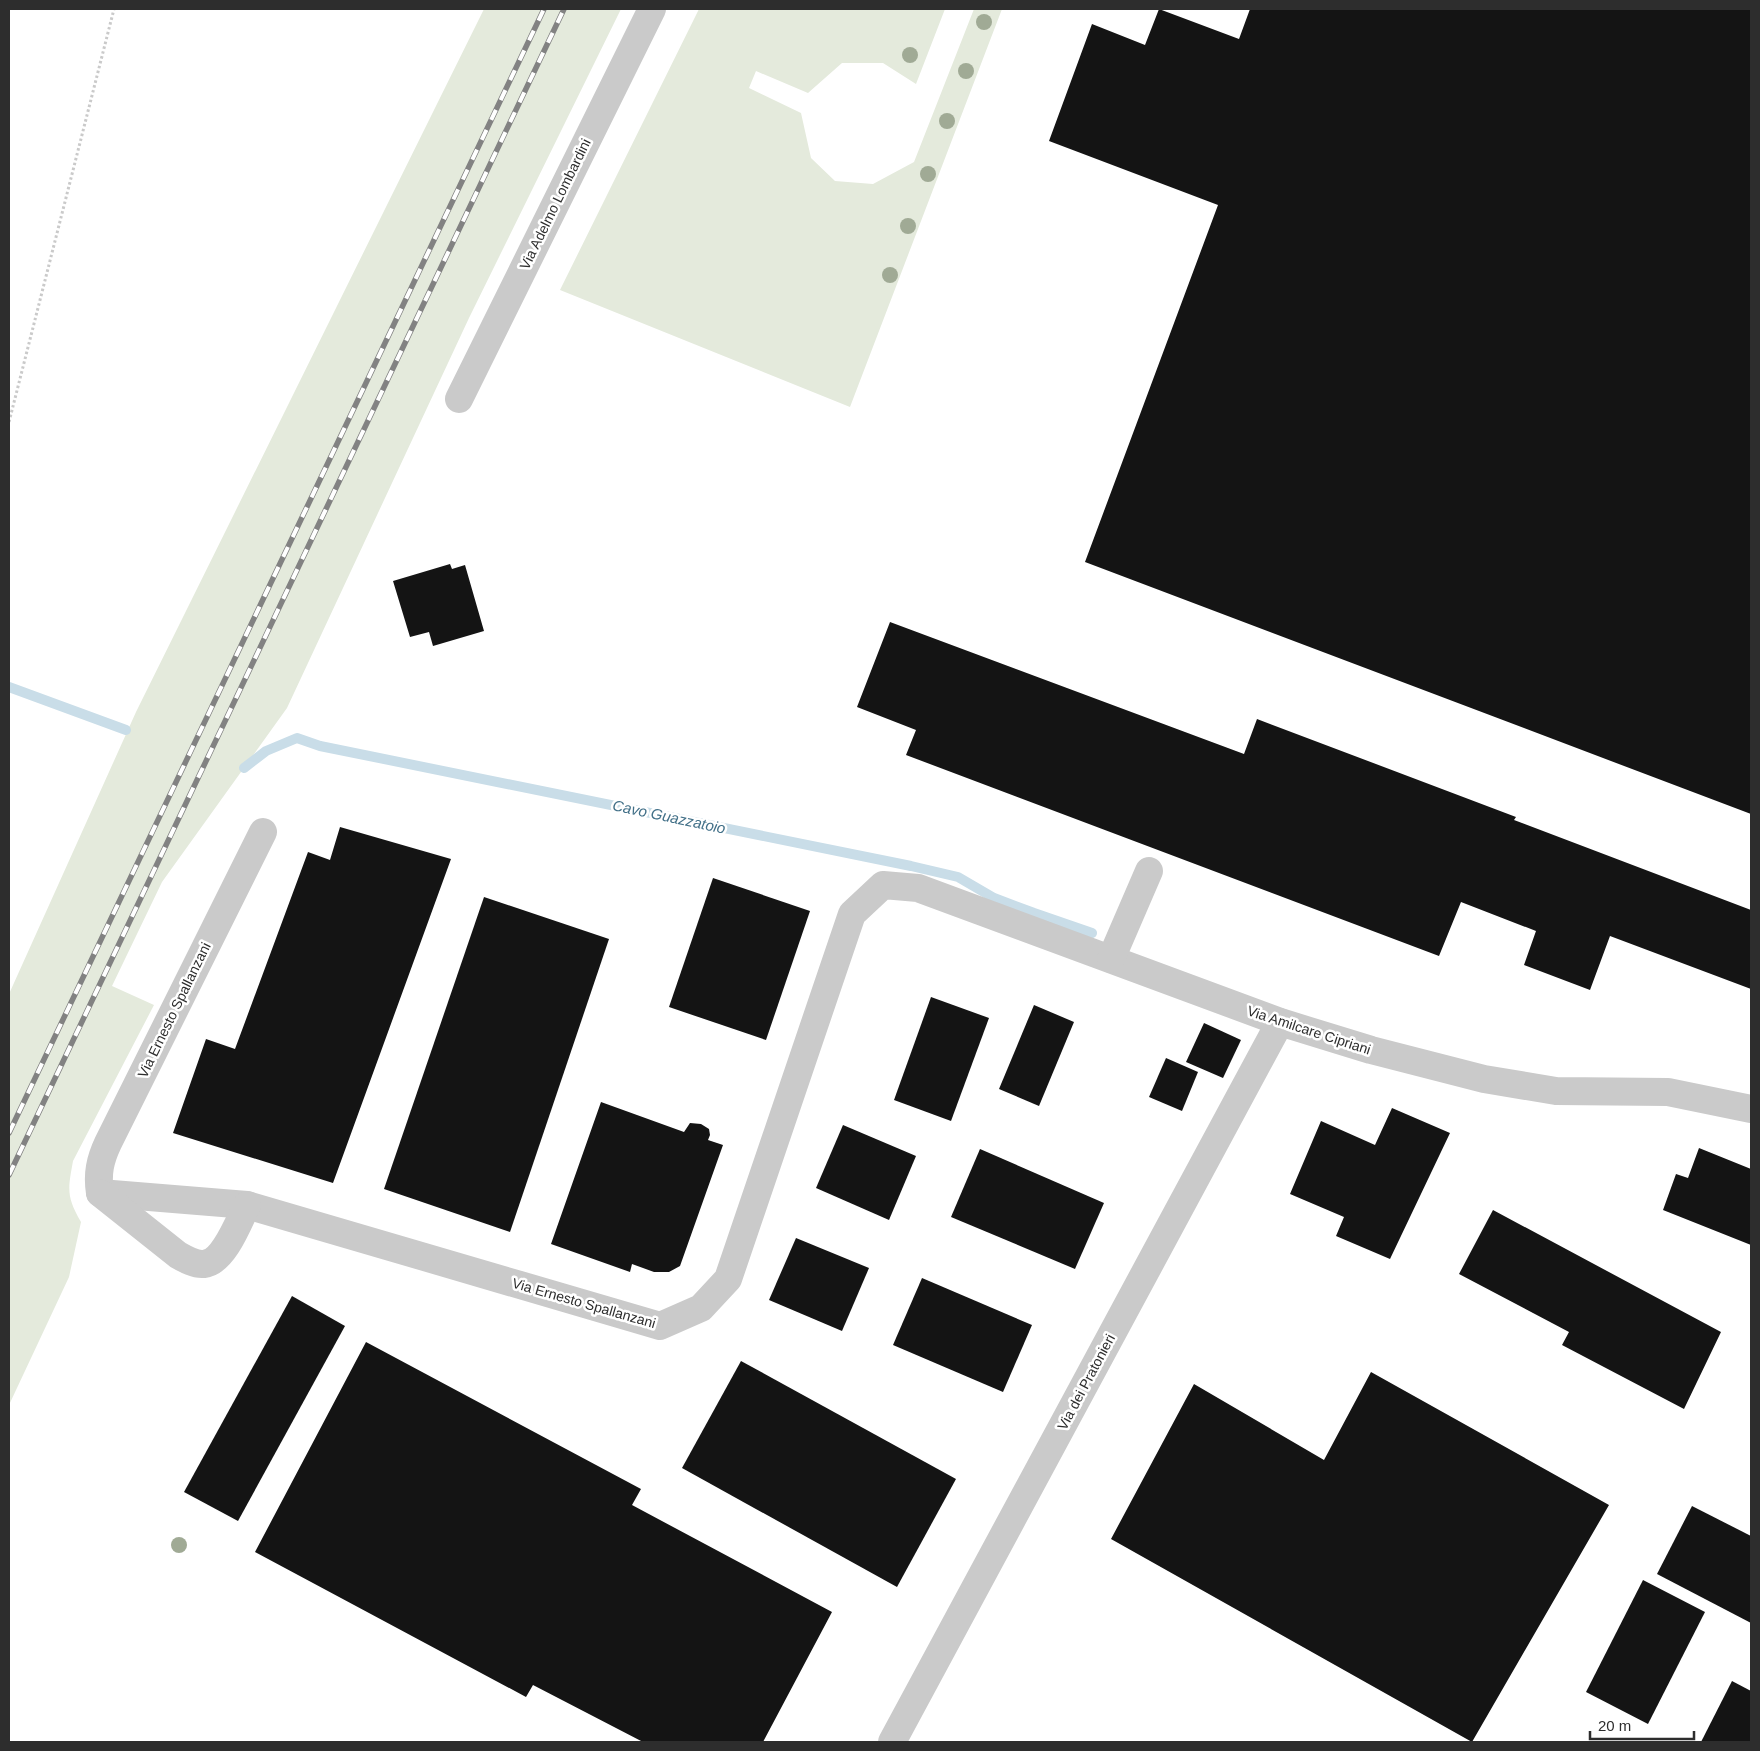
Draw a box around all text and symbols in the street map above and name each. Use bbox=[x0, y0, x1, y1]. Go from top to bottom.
street label: Via Adelmo Lombardini bbox=[516, 136, 594, 272]
water label: Cavo Guazzatoio bbox=[611, 796, 727, 837]
street label: Via Ernesto Spallanzani bbox=[134, 940, 214, 1080]
street label: Via Amilcare Cipriani bbox=[1245, 1002, 1373, 1058]
street label: Via Ernesto Spallanzani bbox=[510, 1275, 658, 1331]
street label: Via dei Pratonieri bbox=[1054, 1331, 1118, 1433]
scale bar bbox=[1590, 1708, 1694, 1740]
text: 20 m bbox=[1598, 1717, 1631, 1734]

